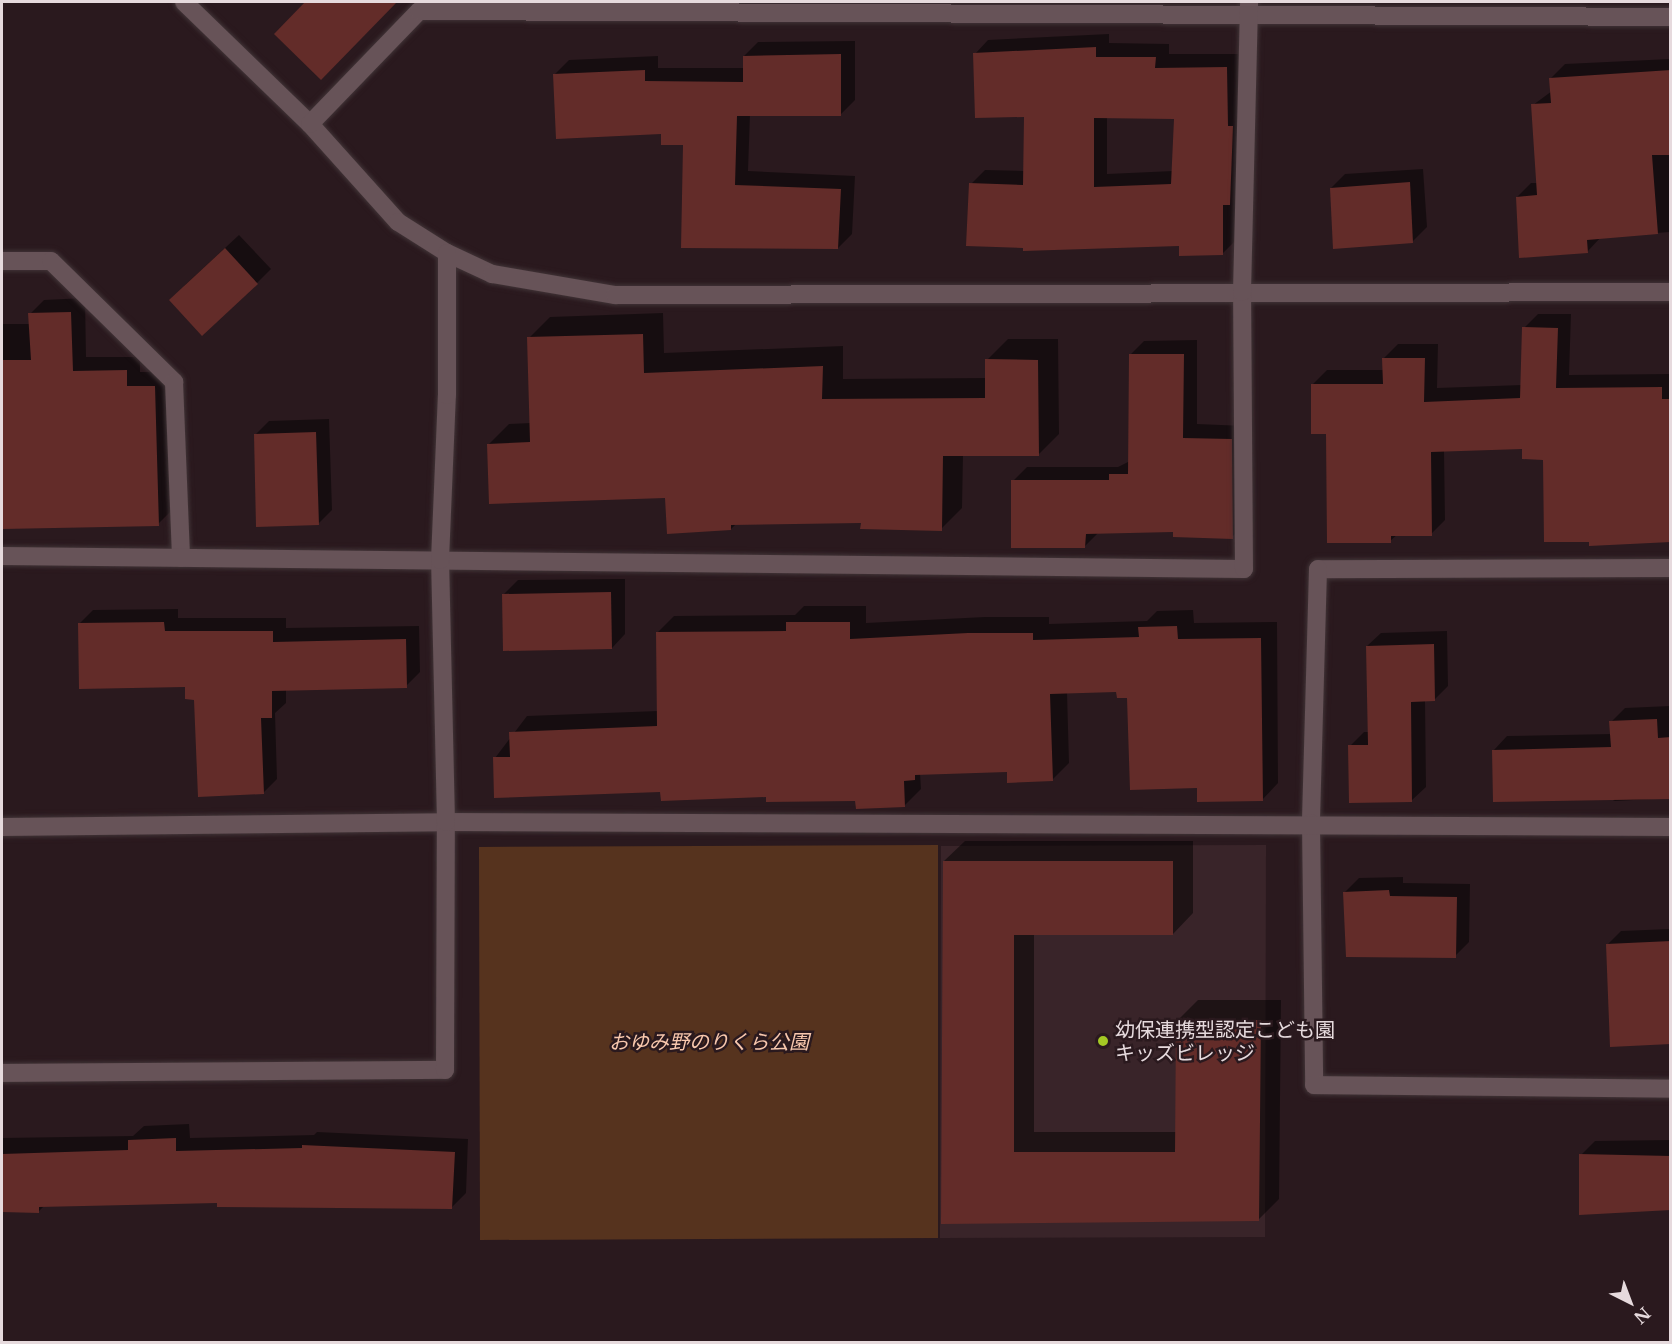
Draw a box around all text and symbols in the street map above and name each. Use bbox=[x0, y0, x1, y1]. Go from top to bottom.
place label: 幼保連携型認定こども園 キッズビレッジ bbox=[1115, 1018, 1335, 1065]
park label: おゆみ野のりくら公園 bbox=[609, 1030, 809, 1054]
marker: 幼保連携型認定こども園 キッズビレッジ bbox=[1096, 1034, 1110, 1048]
north arrow bbox=[1600, 1272, 1660, 1332]
text: N bbox=[1630, 1303, 1654, 1328]

